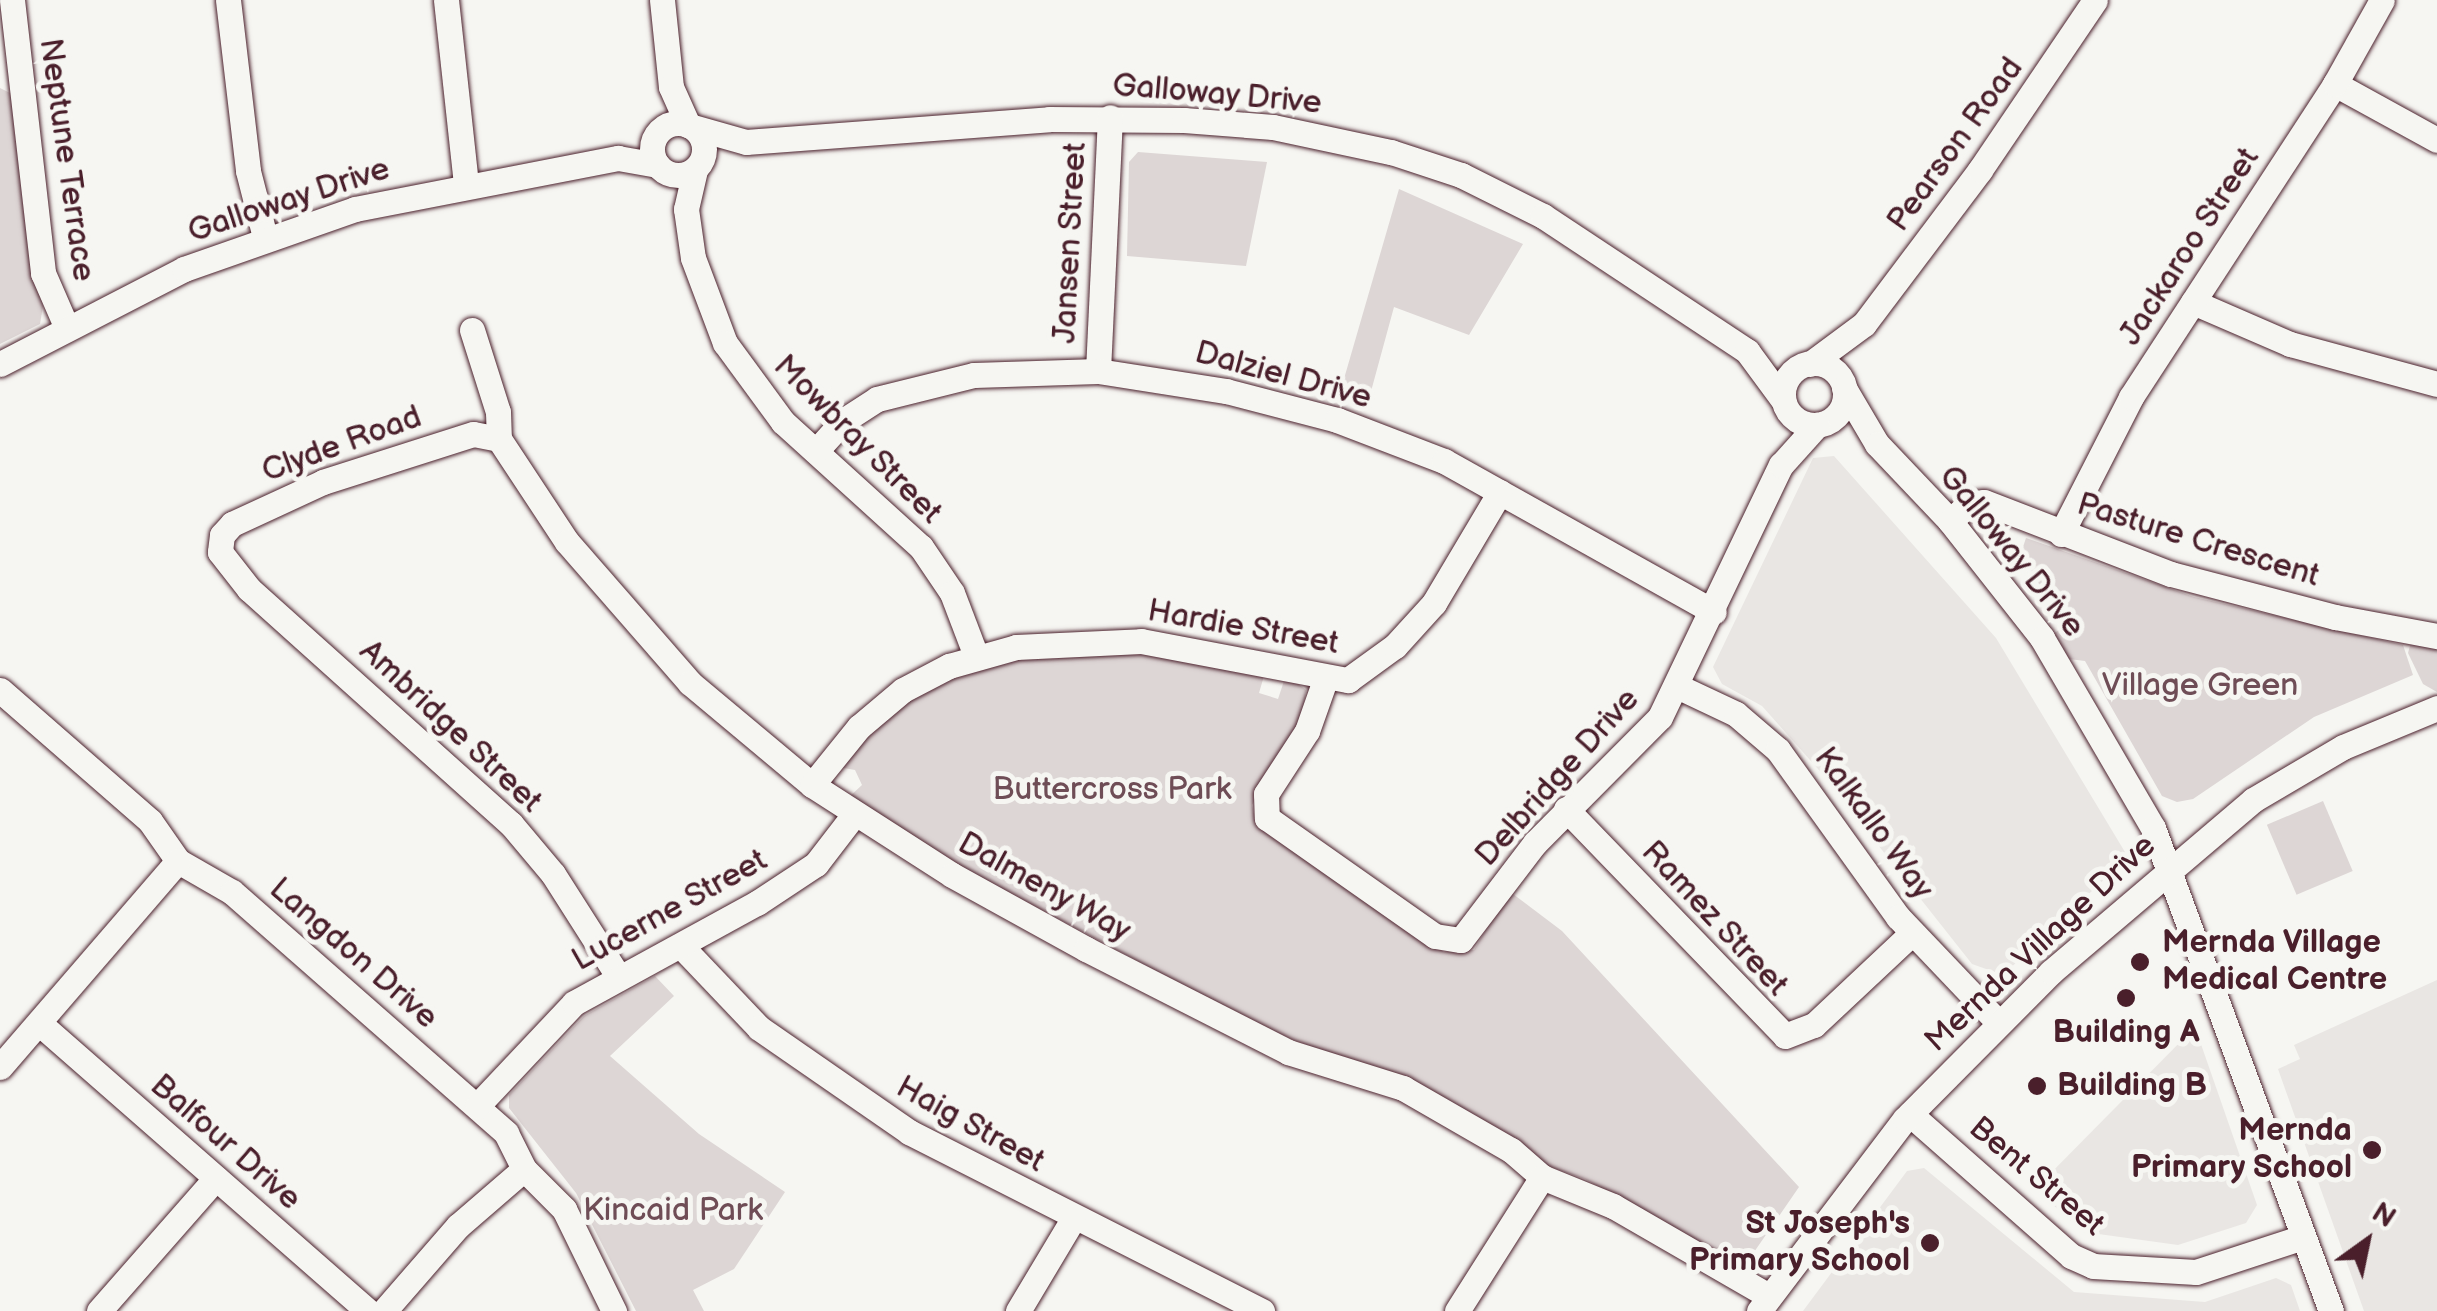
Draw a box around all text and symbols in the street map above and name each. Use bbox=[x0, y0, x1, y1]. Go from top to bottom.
street label: Neptune Terrace bbox=[30, 36, 102, 284]
street label: Pearson Road bbox=[1880, 51, 2032, 239]
street label: Galloway Drive bbox=[1110, 67, 1324, 123]
street label: Jansen Street bbox=[1047, 141, 1095, 345]
street label: Jackaroo Street bbox=[2112, 141, 2268, 353]
street label: Galloway Drive bbox=[182, 150, 396, 252]
street label: Dalziel Drive bbox=[1191, 334, 1375, 418]
street label: Mowbray Street bbox=[764, 347, 950, 533]
street label: Clyde Road bbox=[257, 398, 427, 492]
street label: Galloway Drive bbox=[1929, 458, 2093, 646]
street label: Pasture Crescent bbox=[2072, 486, 2324, 596]
street label: Hardie Street bbox=[1144, 592, 1342, 664]
street label: Ambridge Street bbox=[351, 633, 549, 821]
park label: Village Green bbox=[2102, 667, 2298, 705]
street label: Delbridge Drive bbox=[1468, 681, 1648, 875]
street label: Kalkallo Way bbox=[1805, 740, 1941, 908]
park label: Buttercross Park bbox=[993, 771, 1231, 809]
street label: Dalmeny Way bbox=[950, 824, 1138, 952]
street label: Mernda Village Drive bbox=[1917, 827, 2165, 1061]
street label: Ramez Street bbox=[1632, 833, 1796, 1005]
street label: Lucerne Street bbox=[566, 842, 774, 980]
street label: Langdon Drive bbox=[261, 870, 445, 1038]
place label: Mernda Village Medical Centre bbox=[2162, 925, 2387, 1000]
marker: Mernda Village Medical Centre bbox=[2127, 949, 2153, 975]
marker: Building A bbox=[2115, 987, 2137, 1009]
place label: Building A bbox=[2052, 1014, 2200, 1052]
street label: Balfour Drive bbox=[142, 1067, 308, 1219]
place label: Building B bbox=[2057, 1067, 2207, 1105]
street label: Haig Street bbox=[889, 1068, 1051, 1182]
marker: Building B bbox=[2026, 1075, 2048, 1097]
street label: Bent Street bbox=[1960, 1109, 2112, 1245]
place label: Mernda Primary School bbox=[2130, 1113, 2352, 1188]
marker: Mernda Primary School bbox=[2361, 1139, 2383, 1161]
north arrow bbox=[2317, 1191, 2417, 1291]
park label: Kincaid Park bbox=[583, 1192, 763, 1230]
text: N bbox=[2366, 1196, 2401, 1235]
place label: St Joseph's Primary School bbox=[1688, 1206, 1910, 1281]
marker: St Joseph's Primary School bbox=[1919, 1232, 1941, 1254]

